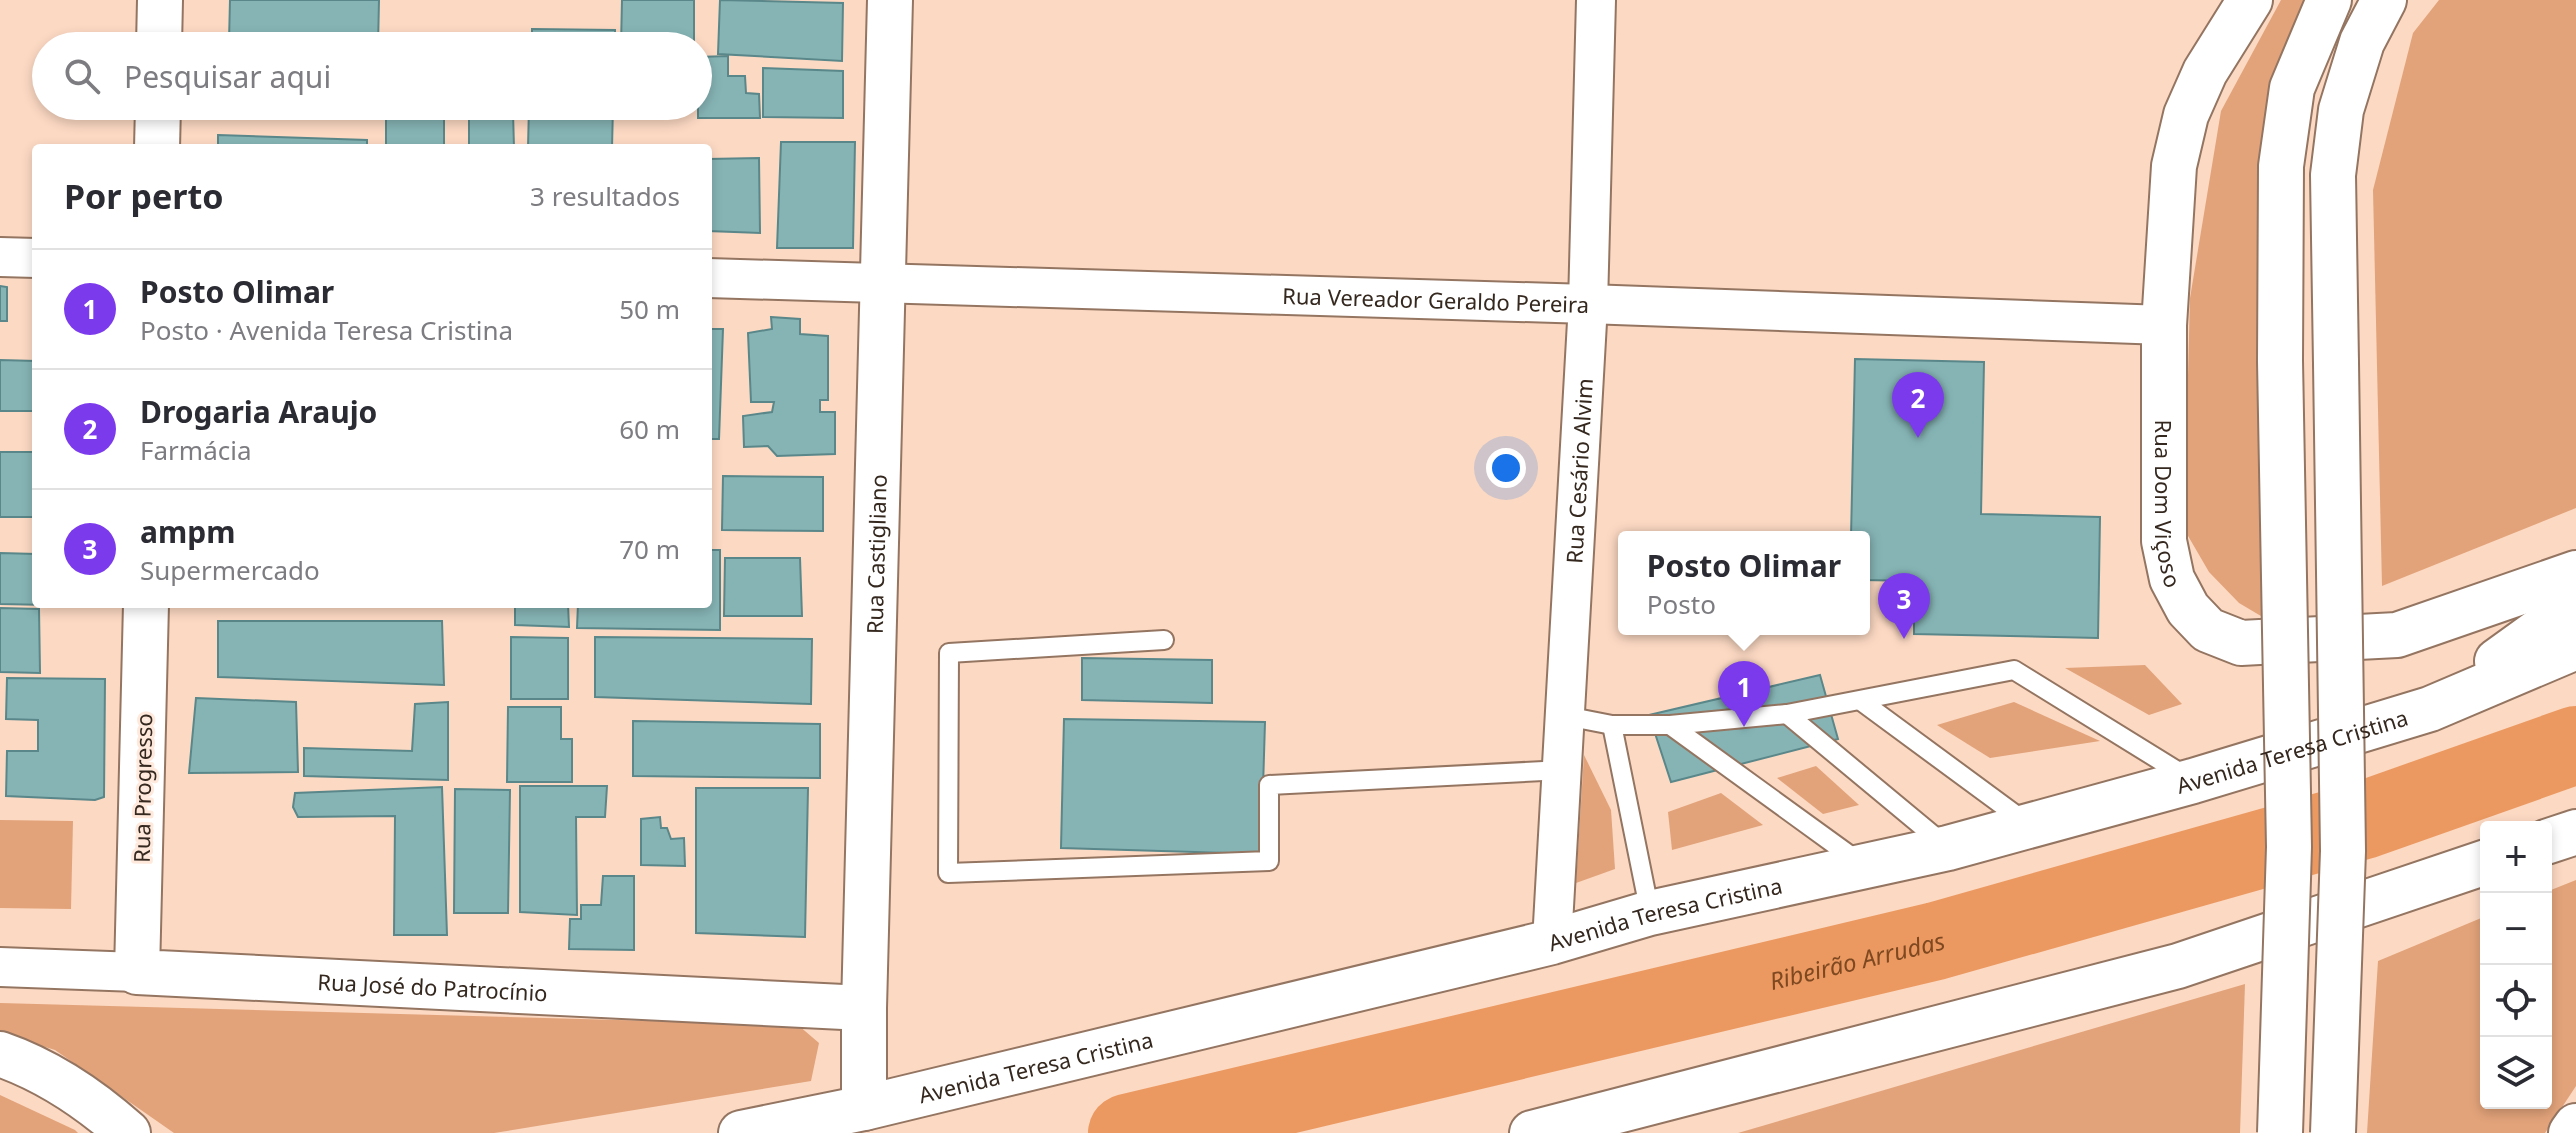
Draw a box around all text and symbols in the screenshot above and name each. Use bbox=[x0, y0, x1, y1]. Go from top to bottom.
search box bbox=[32, 32, 712, 120]
icon: search bbox=[60, 54, 104, 98]
text: Pesquisar aqui bbox=[124, 56, 331, 97]
text: Por perto bbox=[64, 173, 223, 219]
text: 3 resultados bbox=[530, 178, 680, 214]
text: Posto Olimar bbox=[140, 271, 334, 312]
street label: Rua Vereador Geraldo Pereira bbox=[1282, 280, 1589, 319]
text: 1 bbox=[83, 291, 97, 327]
text: 50 m bbox=[619, 291, 680, 327]
text: Posto · Avenida Teresa Cristina bbox=[140, 312, 513, 348]
pin: 2 bbox=[1892, 372, 1944, 438]
street label: Rua Cesário Alvim bbox=[1558, 377, 1599, 564]
text: Drogaria Araujo bbox=[140, 391, 377, 432]
text: 2 bbox=[83, 411, 97, 447]
text: 60 m bbox=[619, 411, 680, 447]
street label: Rua Dom Viçoso bbox=[2149, 420, 2189, 593]
text: Farmácia bbox=[140, 432, 252, 468]
your location bbox=[1486, 448, 1526, 488]
street label: Rua Castigliano bbox=[859, 474, 893, 635]
text: ampm bbox=[140, 511, 235, 552]
text: 3 bbox=[83, 531, 97, 567]
text: 70 m bbox=[619, 531, 680, 567]
popup bbox=[1618, 531, 1870, 635]
text: Posto Olimar bbox=[1647, 545, 1841, 586]
text: Supermercado bbox=[140, 552, 320, 588]
pin: 3 bbox=[1878, 573, 1930, 639]
text: Posto bbox=[1647, 586, 1716, 622]
pin: 1 bbox=[1718, 661, 1770, 727]
street label: Avenida Teresa Cristina bbox=[2173, 702, 2411, 800]
street label: Rua Progresso bbox=[126, 713, 158, 863]
map controls bbox=[2480, 821, 2552, 1109]
button: + bbox=[2480, 821, 2552, 893]
street label: Avenida Teresa Cristina bbox=[1545, 870, 1785, 957]
button: − bbox=[2480, 893, 2552, 965]
water label: Ribeirão Arrudas bbox=[1766, 923, 1948, 997]
button: locate bbox=[2480, 965, 2552, 1037]
street label: Rua José do Patrocínio bbox=[317, 966, 548, 1007]
street label: Avenida Teresa Cristina bbox=[915, 1024, 1156, 1109]
button: layers bbox=[2480, 1037, 2552, 1109]

